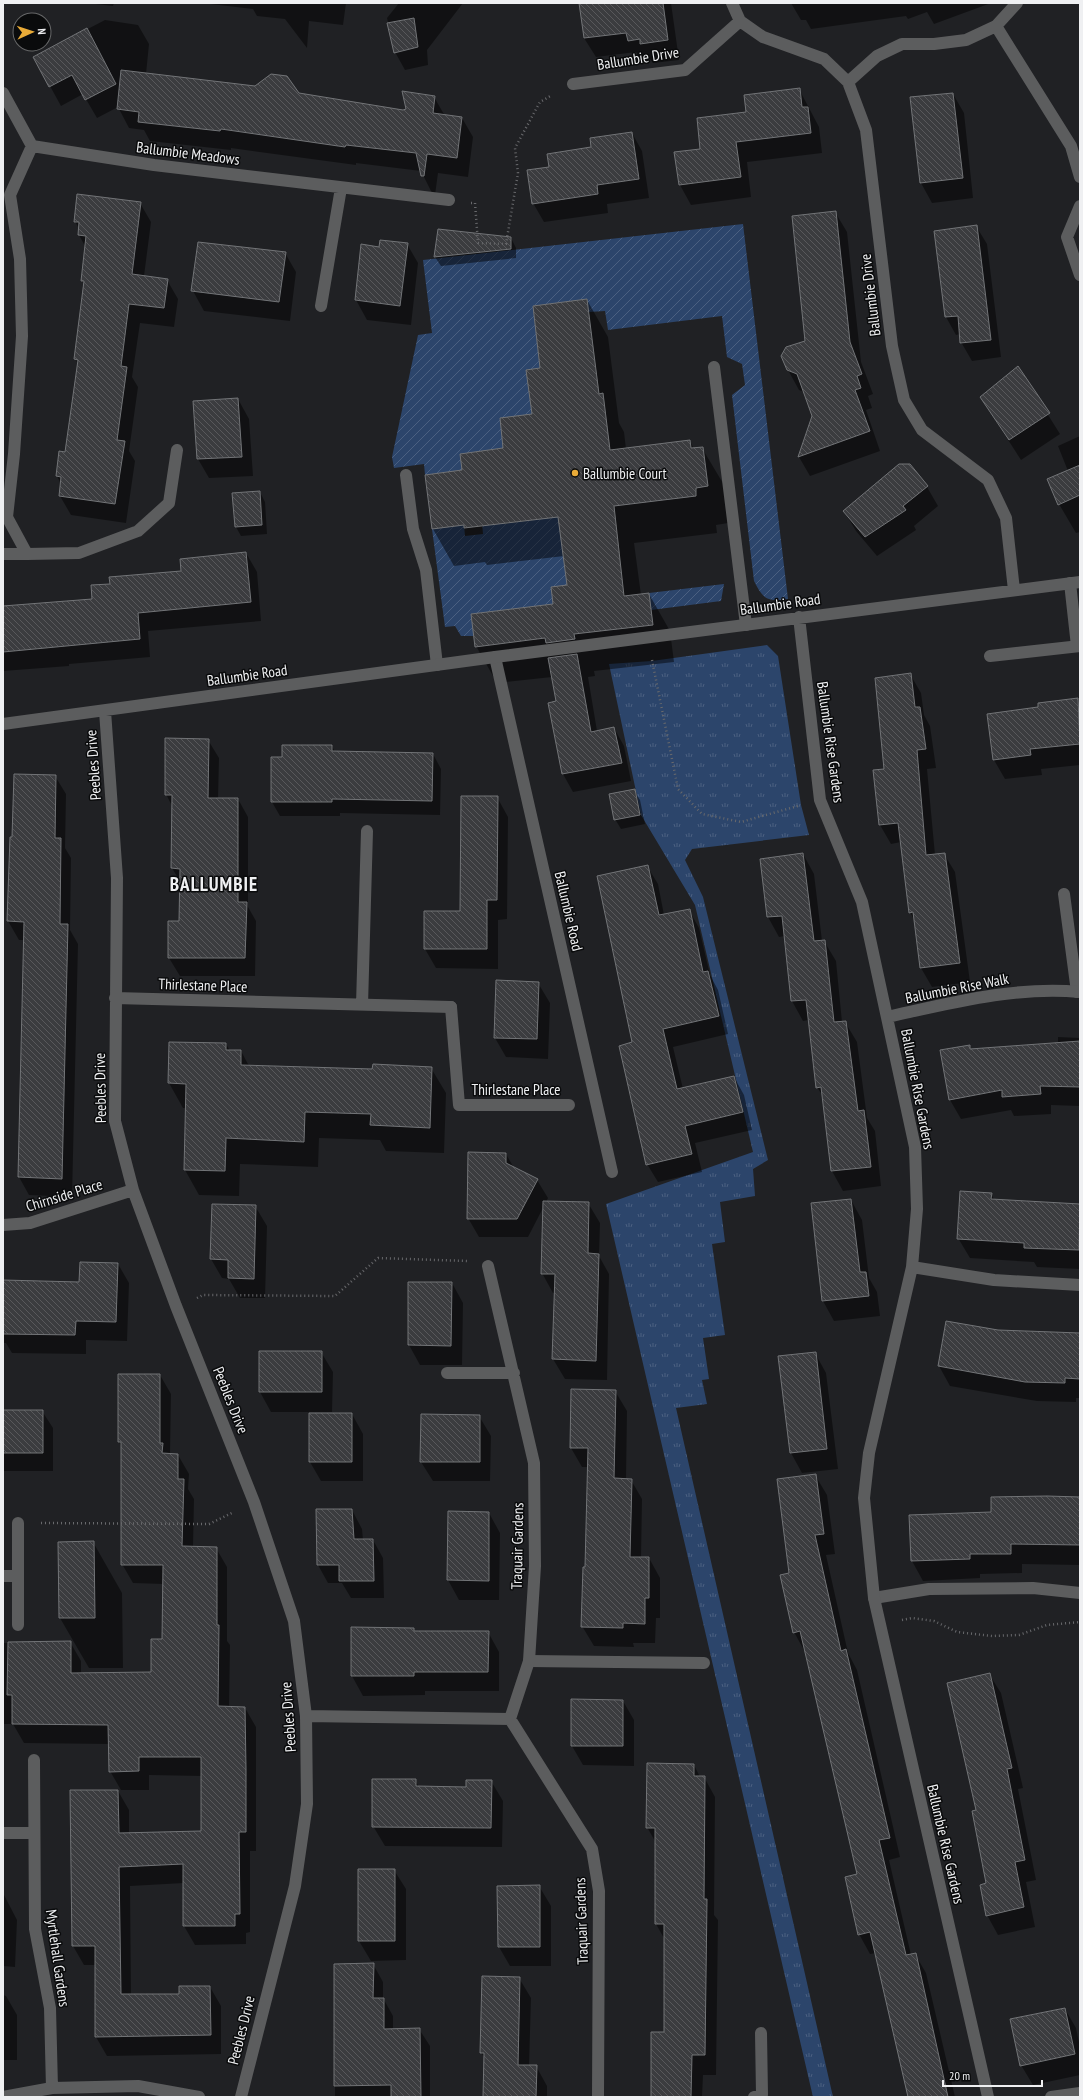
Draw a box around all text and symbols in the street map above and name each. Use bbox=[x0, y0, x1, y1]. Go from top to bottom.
north arrow bbox=[12, 12, 52, 52]
text: N bbox=[35, 28, 49, 35]
street label: Ballumbie Drive bbox=[596, 42, 680, 74]
street label: Ballumbie Meadows bbox=[135, 137, 241, 169]
street label: Ballumbie Drive bbox=[856, 253, 884, 337]
place label: Ballumbie Court bbox=[583, 464, 667, 483]
marker: Ballumbie Court bbox=[570, 468, 580, 478]
street label: Ballumbie Road bbox=[739, 589, 821, 619]
street label: Ballumbie Road bbox=[206, 660, 288, 690]
street label: Ballumbie Rise Gardens bbox=[813, 680, 849, 804]
street label: Peebles Drive bbox=[81, 729, 105, 801]
street label: Ballumbie Road bbox=[551, 869, 587, 953]
district label: BALLUMBIE bbox=[170, 872, 258, 896]
street label: Ballumbie Rise Walk bbox=[904, 969, 1011, 1007]
street label: Thirlestane Place bbox=[158, 974, 248, 996]
street label: Ballumbie Rise Gardens bbox=[897, 1027, 939, 1151]
street label: Peebles Drive bbox=[90, 1053, 110, 1123]
street label: Thirlestane Place bbox=[471, 1080, 561, 1099]
street label: Chirnside Place bbox=[23, 1174, 105, 1216]
street label: Peebles Drive bbox=[209, 1364, 253, 1436]
street label: Traquair Gardens bbox=[507, 1502, 527, 1590]
street label: Peebles Drive bbox=[276, 1681, 300, 1753]
street label: Ballumbie Rise Gardens bbox=[923, 1782, 969, 1906]
street label: Traquair Gardens bbox=[570, 1877, 592, 1965]
street label: Myrtlehall Gardens bbox=[42, 1908, 74, 2008]
street label: Peebles Drive bbox=[223, 1994, 259, 2066]
scale bar bbox=[943, 2062, 1042, 2088]
text: 20 m bbox=[949, 2068, 970, 2083]

